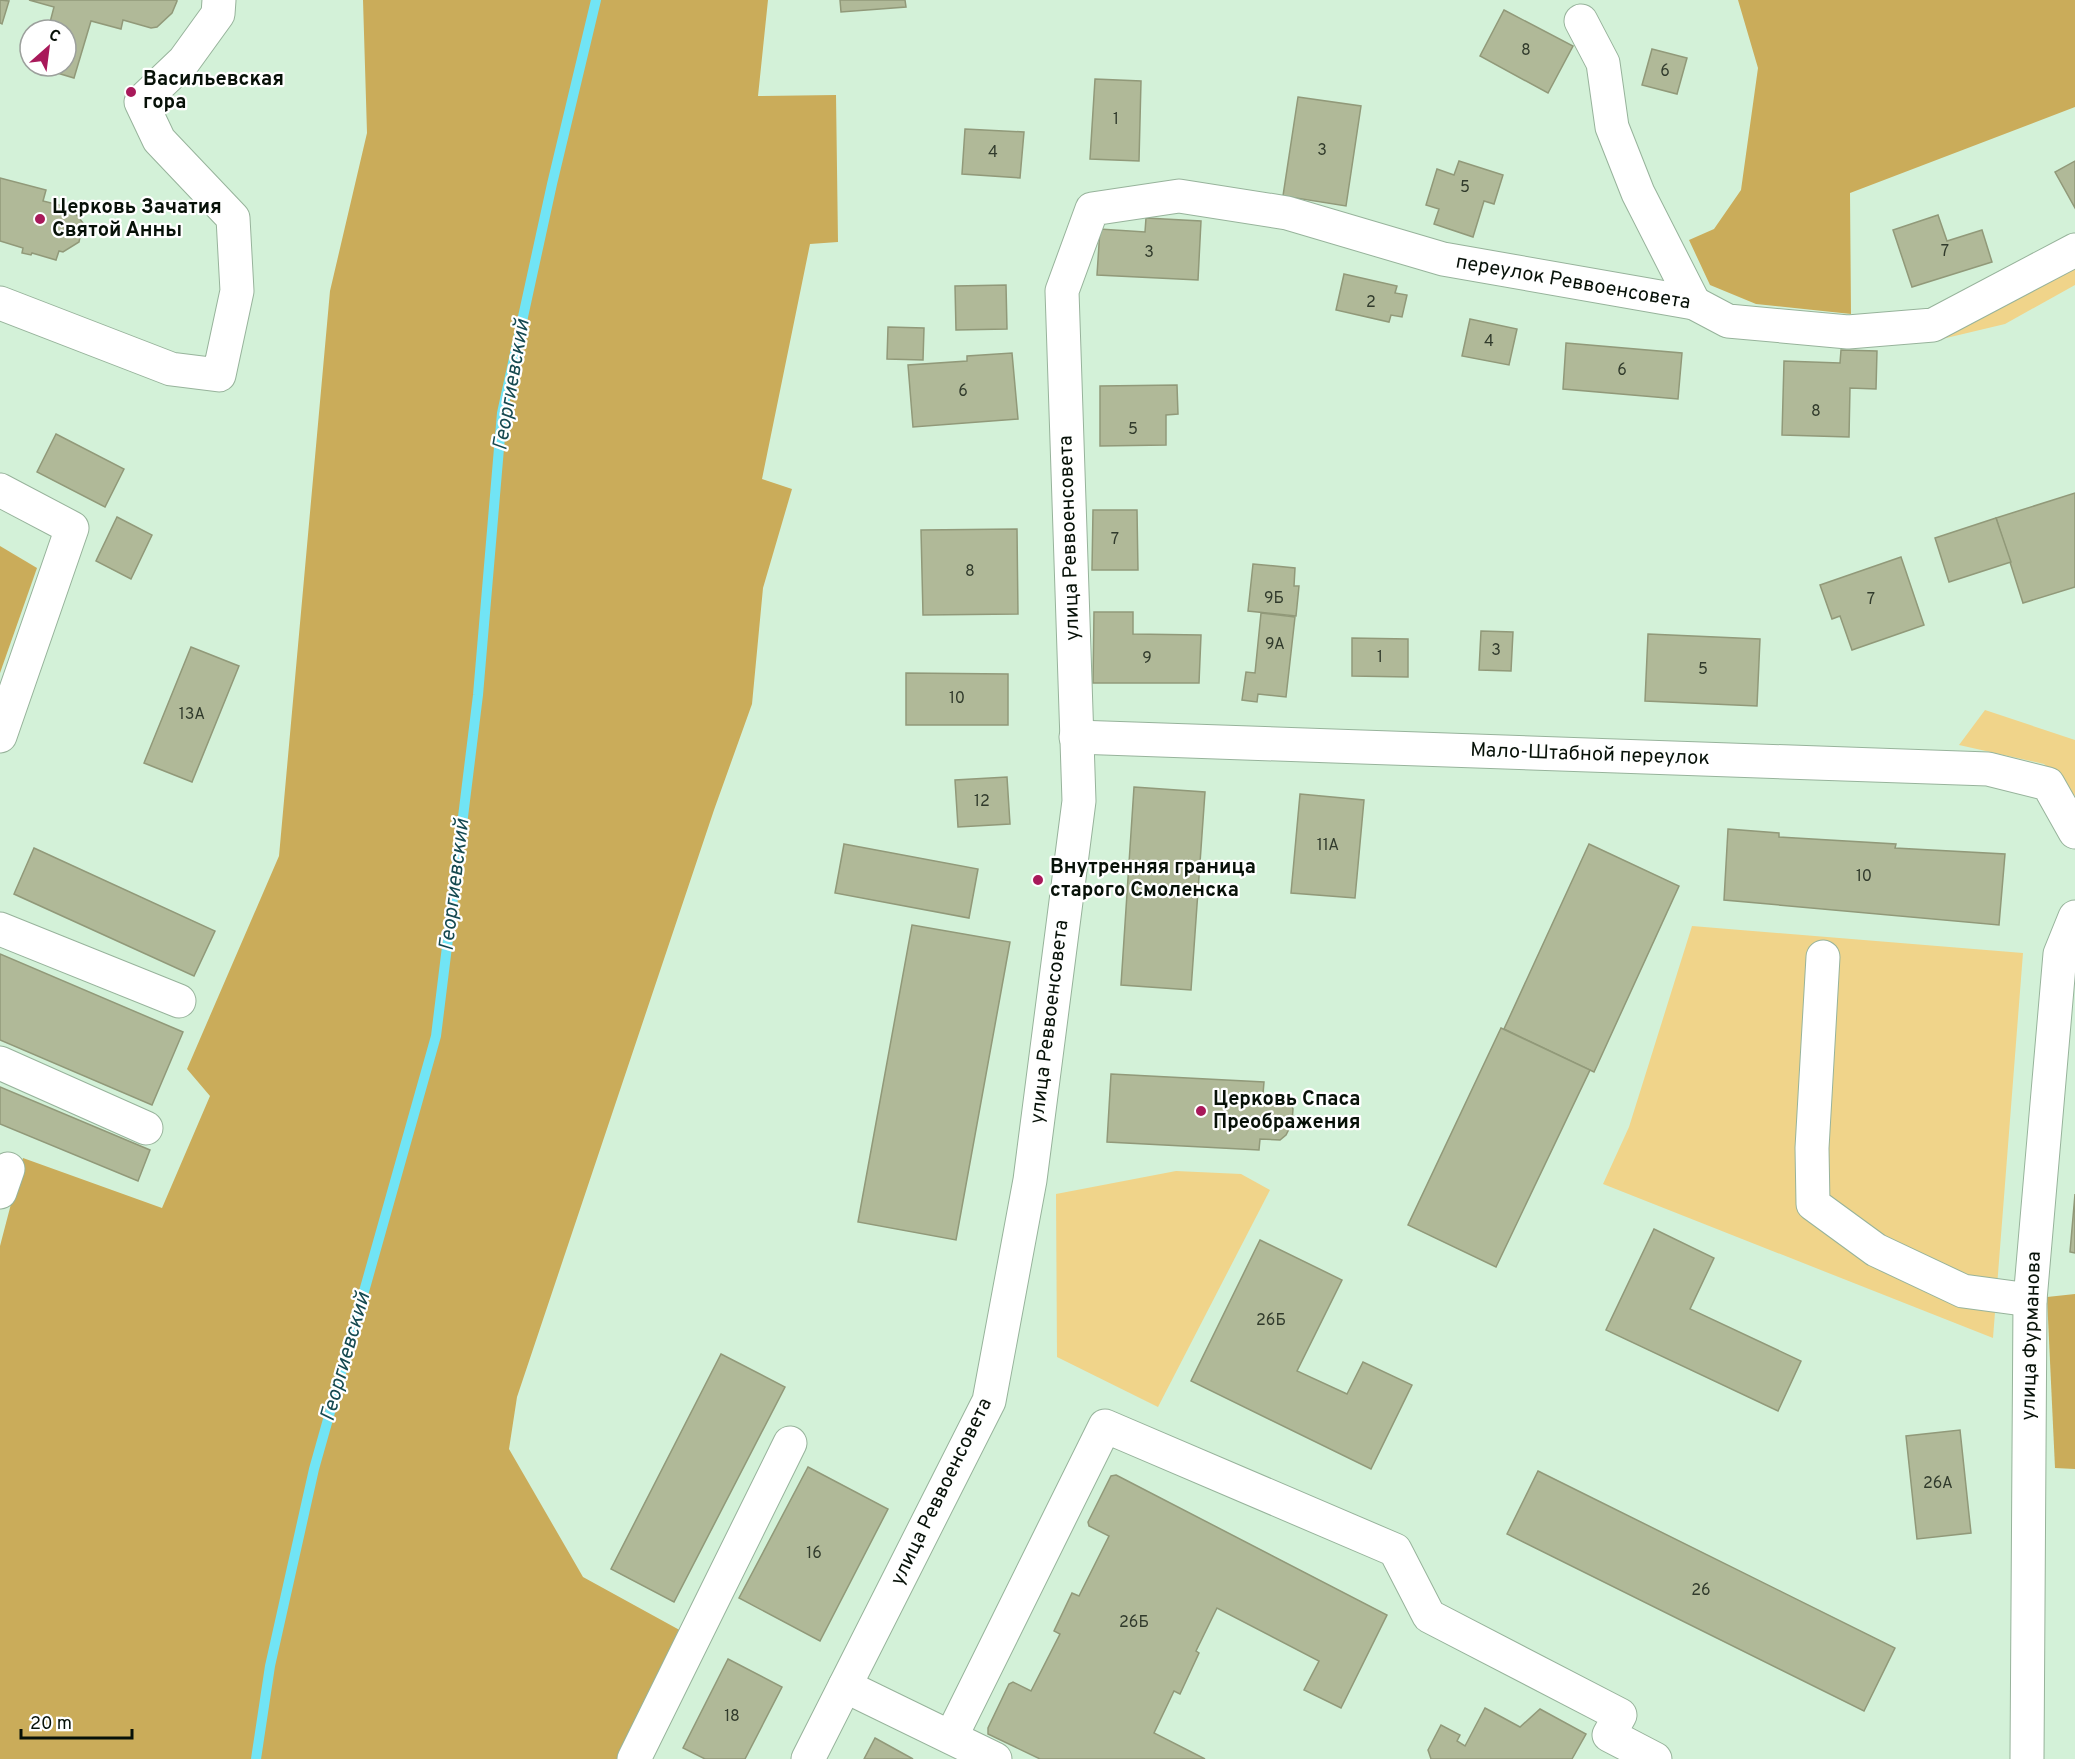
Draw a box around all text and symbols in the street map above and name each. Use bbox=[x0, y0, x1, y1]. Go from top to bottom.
north arrow bbox=[18, 18, 78, 78]
text: С bbox=[45, 25, 63, 48]
house number: 8 bbox=[1521, 41, 1531, 61]
house number: 6 bbox=[1660, 62, 1670, 82]
place label: Васильевская гора bbox=[143, 67, 284, 116]
marker: Васильевская гора bbox=[124, 85, 138, 99]
house number: 1 bbox=[1113, 110, 1119, 130]
house number: 3 bbox=[1317, 141, 1327, 161]
house number: 4 bbox=[988, 143, 998, 163]
house number: 5 bbox=[1460, 178, 1470, 198]
place label: Церковь Зачатия Святой Анны bbox=[52, 195, 222, 244]
marker: Церковь Зачатия Святой Анны bbox=[33, 212, 47, 226]
house number: 7 bbox=[1941, 242, 1949, 262]
house number: 3 bbox=[1144, 243, 1154, 263]
street label: переулок Реввоенсовета bbox=[1454, 250, 1692, 316]
house number: 2 bbox=[1366, 293, 1376, 313]
water label: Георгиевский bbox=[487, 316, 537, 453]
house number: 4 bbox=[1484, 332, 1494, 352]
house number: 6 bbox=[1617, 361, 1627, 381]
house number: 6 bbox=[958, 382, 968, 402]
house number: 8 bbox=[1811, 402, 1821, 422]
house number: 5 bbox=[1128, 420, 1138, 440]
street label: улица Реввоенсовета bbox=[1053, 435, 1087, 641]
house number: 7 bbox=[1111, 530, 1119, 550]
house number: 8 bbox=[965, 562, 975, 582]
house number: 9Б bbox=[1264, 589, 1284, 609]
house number: 7 bbox=[1867, 590, 1875, 610]
house number: 9А bbox=[1265, 635, 1285, 655]
house number: 3 bbox=[1491, 641, 1501, 661]
house number: 1 bbox=[1377, 648, 1383, 668]
house number: 9 bbox=[1142, 649, 1152, 669]
house number: 5 bbox=[1698, 660, 1708, 680]
house number: 10 bbox=[949, 689, 965, 709]
house number: 13А bbox=[179, 705, 205, 725]
street label: Мало-Штабной переулок bbox=[1470, 738, 1710, 772]
house number: 12 bbox=[974, 792, 990, 812]
water label: Георгиевский bbox=[434, 817, 477, 952]
house number: 11А bbox=[1317, 836, 1339, 856]
place label: Внутренняя граница старого Смоленска bbox=[1050, 855, 1256, 904]
house number: 10 bbox=[1856, 867, 1872, 887]
marker: Внутренняя граница старого Смоленска bbox=[1031, 873, 1045, 887]
street label: улица Реввоенсовета bbox=[1025, 918, 1075, 1126]
place label: Церковь Спаса Преображения bbox=[1213, 1087, 1360, 1136]
marker: Церковь Спаса Преображения bbox=[1194, 1104, 1208, 1118]
street label: улица Фурманова bbox=[2016, 1251, 2048, 1421]
water label: Георгиевский bbox=[315, 1289, 378, 1424]
house number: 26Б bbox=[1256, 1311, 1286, 1331]
street label: улица Реввоенсовета bbox=[885, 1394, 999, 1590]
house number: 26А bbox=[1923, 1474, 1953, 1494]
house number: 16 bbox=[806, 1544, 822, 1564]
house number: 26 bbox=[1691, 1581, 1711, 1601]
house number: 26Б bbox=[1119, 1613, 1149, 1633]
scale bar bbox=[21, 1702, 132, 1740]
house number: 18 bbox=[724, 1707, 740, 1727]
text: 20 m bbox=[30, 1713, 72, 1736]

